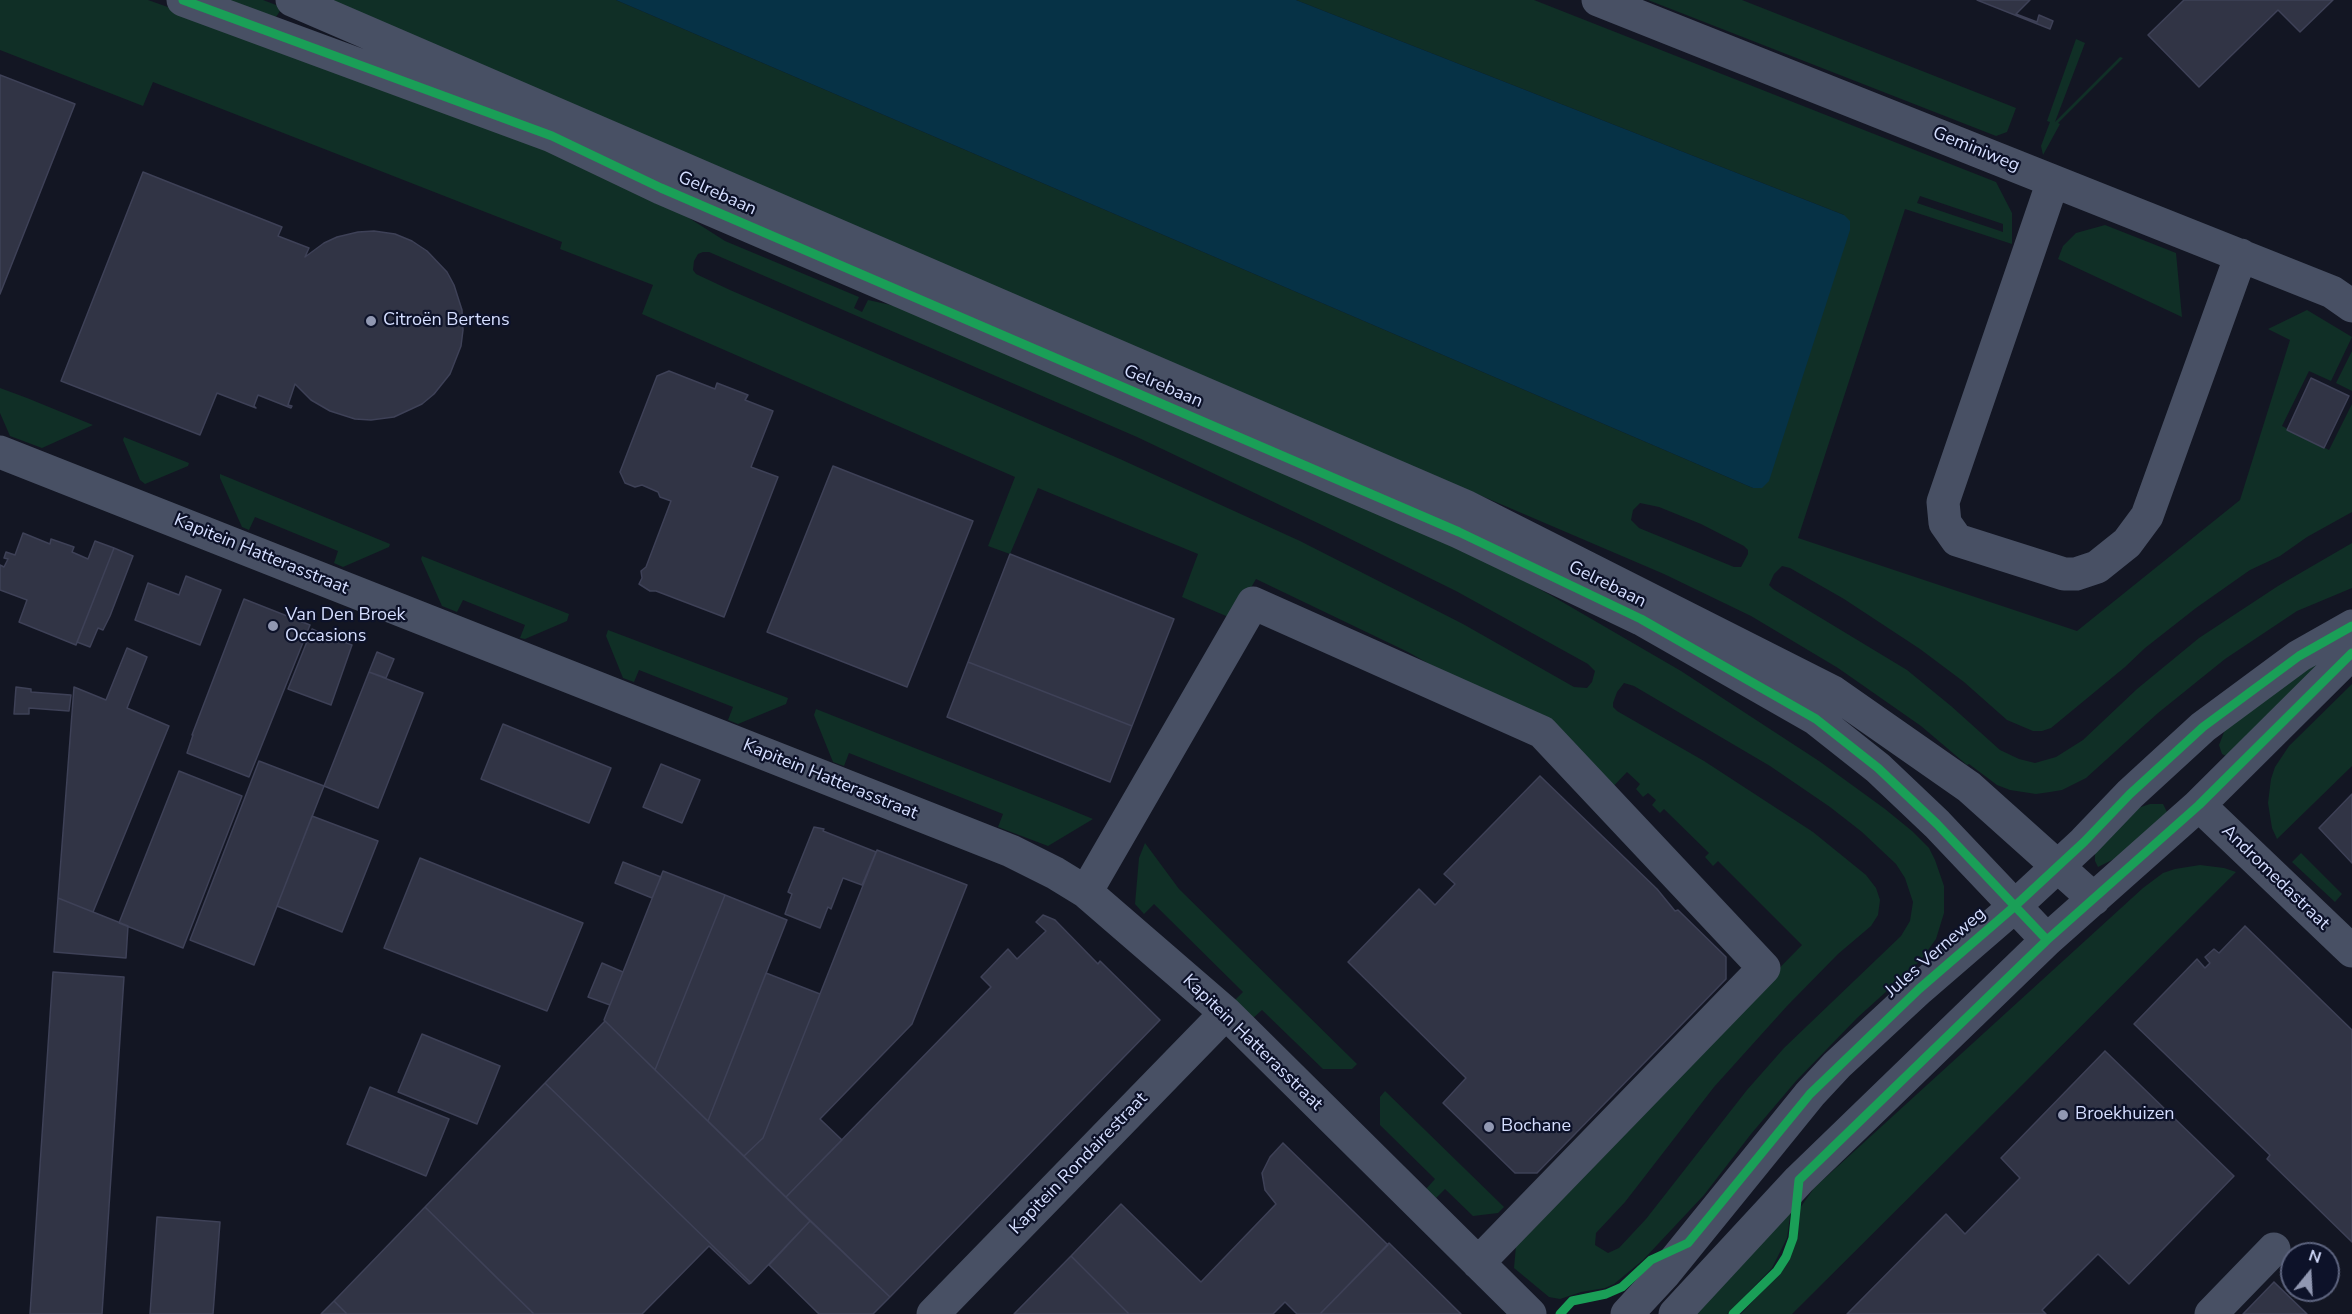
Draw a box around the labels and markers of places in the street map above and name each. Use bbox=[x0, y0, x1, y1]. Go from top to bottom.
place label: Citroën Bertens bbox=[383, 310, 510, 332]
marker: Citroën Bertens bbox=[364, 314, 378, 328]
place label: Van Den Broek Occasions bbox=[285, 605, 406, 648]
marker: Van Den Broek Occasions bbox=[266, 619, 280, 633]
place label: Broekhuizen bbox=[2075, 1104, 2175, 1126]
marker: Broekhuizen bbox=[2056, 1108, 2070, 1122]
place label: Bochane bbox=[1501, 1116, 1571, 1138]
marker: Bochane bbox=[1482, 1120, 1496, 1134]

